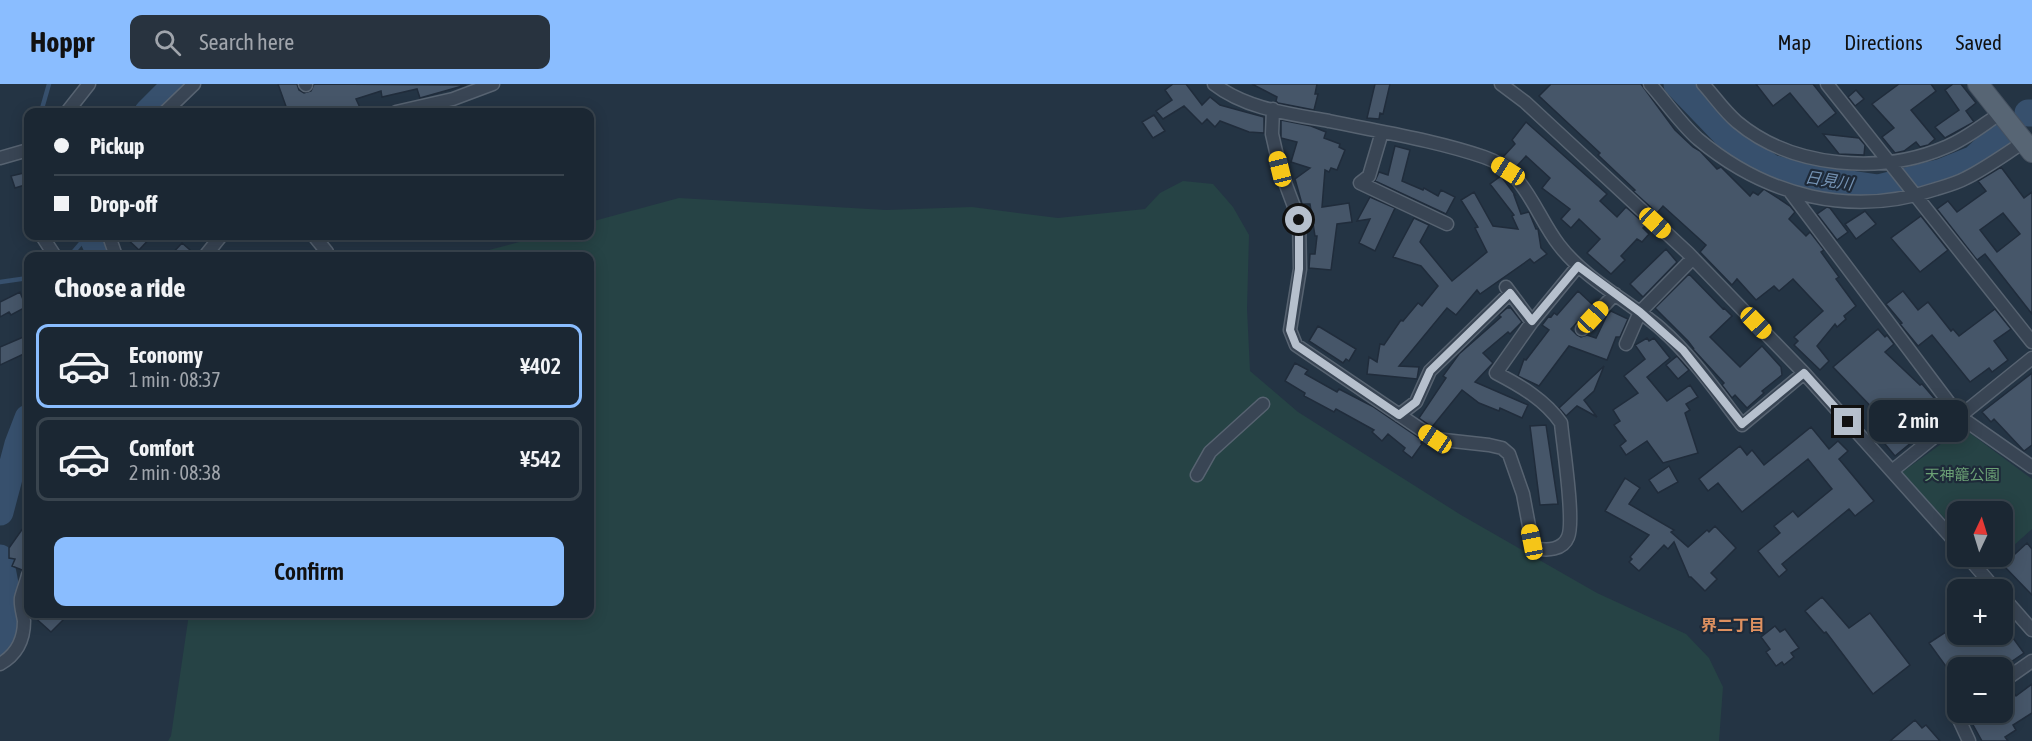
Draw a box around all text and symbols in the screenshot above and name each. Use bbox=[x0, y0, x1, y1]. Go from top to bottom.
search box bbox=[130, 15, 550, 69]
text: Hoppr bbox=[30, 26, 94, 58]
icon: search bbox=[151, 26, 184, 59]
text: Search here bbox=[199, 29, 294, 55]
text: Map bbox=[1777, 30, 1811, 54]
text: Directions bbox=[1844, 30, 1923, 54]
text: Saved bbox=[1956, 30, 2002, 54]
text: Pickup bbox=[90, 133, 145, 159]
car bbox=[1267, 149, 1293, 189]
car bbox=[1488, 154, 1528, 188]
water label: 日見川 bbox=[1804, 167, 1856, 193]
text: Drop-off bbox=[90, 191, 157, 217]
car bbox=[1636, 204, 1674, 242]
route start bbox=[1285, 206, 1312, 233]
text: Choose a ride bbox=[54, 272, 186, 303]
car bbox=[1574, 298, 1612, 336]
car bbox=[1737, 304, 1775, 342]
icon: car bbox=[57, 339, 111, 393]
text: Economy bbox=[129, 342, 203, 368]
text: ¥402 bbox=[520, 353, 561, 379]
text: 1 min · 08:37 bbox=[129, 368, 221, 391]
callout: 2 min bbox=[1869, 401, 1968, 443]
route end bbox=[1834, 408, 1861, 435]
text: 2 min bbox=[1898, 409, 1939, 432]
car bbox=[1415, 421, 1455, 457]
icon: car bbox=[57, 432, 111, 486]
text: Comfort bbox=[129, 435, 194, 461]
text: ¥542 bbox=[520, 446, 561, 472]
text: 2 min · 08:38 bbox=[129, 461, 221, 484]
park label: 天神籠公園 bbox=[1924, 466, 2000, 483]
north arrow bbox=[1947, 501, 2013, 567]
map controls bbox=[1947, 501, 2013, 723]
car bbox=[1520, 523, 1544, 561]
button: Confirm bbox=[54, 537, 564, 606]
button: + bbox=[1947, 579, 2013, 645]
district label: 界二丁目 bbox=[1701, 616, 1765, 634]
button: − bbox=[1947, 657, 2013, 723]

